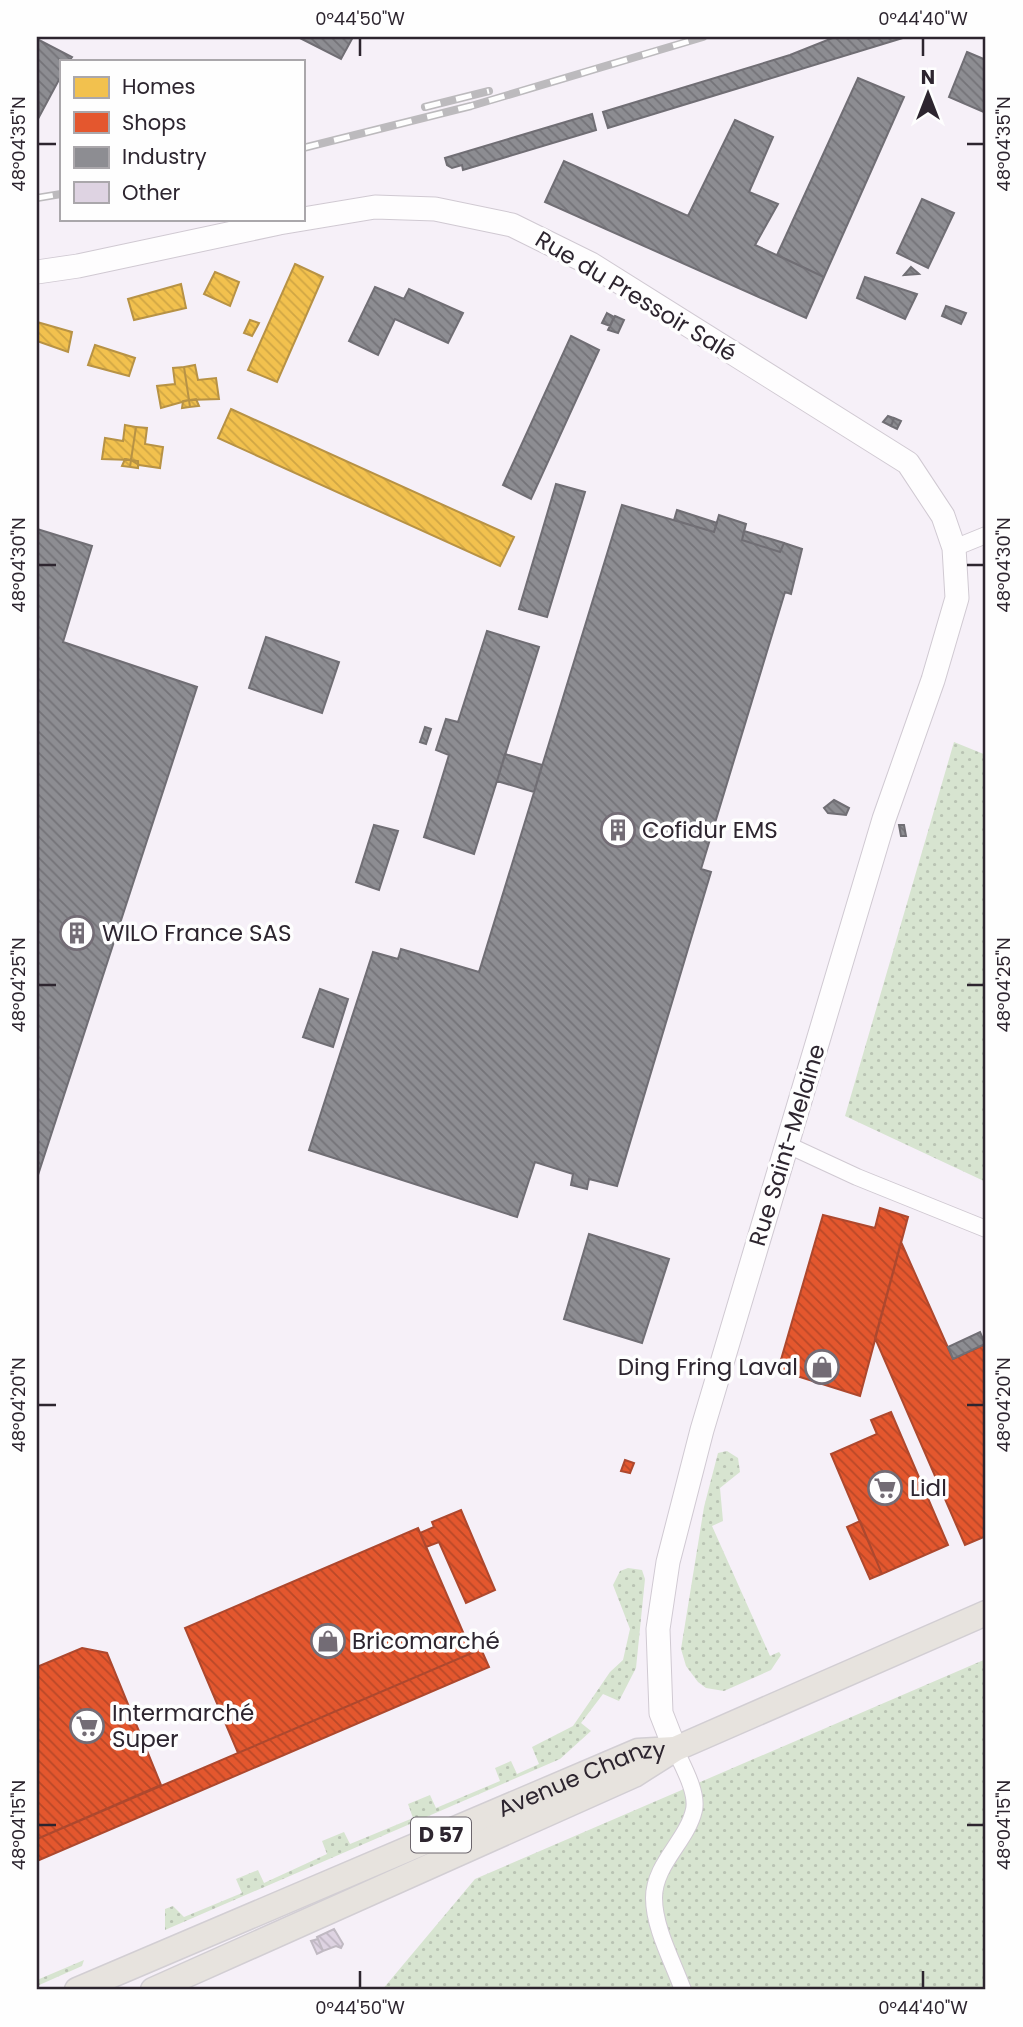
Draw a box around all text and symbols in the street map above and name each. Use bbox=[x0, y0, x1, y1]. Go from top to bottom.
text: 0°44'50"W bbox=[315, 6, 405, 31]
text: 0°44'40"W bbox=[878, 6, 968, 31]
legend bbox=[60, 60, 304, 220]
north arrow bbox=[894, 60, 964, 130]
text: N bbox=[921, 64, 935, 91]
text: Homes bbox=[122, 72, 196, 101]
text: 48°04'35"N bbox=[6, 96, 31, 192]
text: 48°04'35"N bbox=[991, 96, 1016, 192]
text: Shops bbox=[122, 108, 186, 137]
text: Industry bbox=[122, 142, 207, 171]
text: Other bbox=[122, 178, 181, 207]
street label: Rue du Pressoir Salé bbox=[529, 223, 743, 369]
text: 48°04'30"N bbox=[6, 517, 31, 613]
text: 48°04'30"N bbox=[991, 517, 1016, 613]
building icon: Cofidur EMS bbox=[599, 811, 637, 849]
place label: Cofidur EMS bbox=[642, 814, 778, 846]
building icon: WILO France SAS bbox=[58, 914, 96, 952]
place label: WILO France SAS bbox=[102, 917, 292, 949]
text: 48°04'25"N bbox=[6, 937, 31, 1033]
text: 48°04'25"N bbox=[991, 937, 1016, 1033]
street label: Rue Saint-Melaine bbox=[741, 1040, 833, 1250]
shop icon: Ding Fring Laval bbox=[803, 1348, 841, 1386]
place label: Ding Fring Laval bbox=[618, 1351, 798, 1383]
text: 48°04'20"N bbox=[6, 1357, 31, 1453]
text: 48°04'20"N bbox=[991, 1357, 1016, 1453]
supermarket icon: Lidl bbox=[866, 1469, 904, 1507]
place label: Lidl bbox=[910, 1472, 947, 1504]
shop icon: Bricomarché bbox=[309, 1622, 347, 1660]
place label: Bricomarché bbox=[352, 1625, 500, 1657]
place label: Intermarché Super bbox=[112, 1697, 254, 1755]
supermarket icon: Intermarché Super bbox=[68, 1707, 106, 1745]
street label: Avenue Chanzy bbox=[493, 1733, 667, 1825]
text: 48°04'15"N bbox=[6, 1780, 31, 1870]
text: 48°04'15"N bbox=[991, 1780, 1016, 1870]
road number: D 57 bbox=[411, 1818, 471, 1853]
text: 0°44'50"W bbox=[315, 1995, 405, 2020]
text: 0°44'40"W bbox=[878, 1995, 968, 2020]

